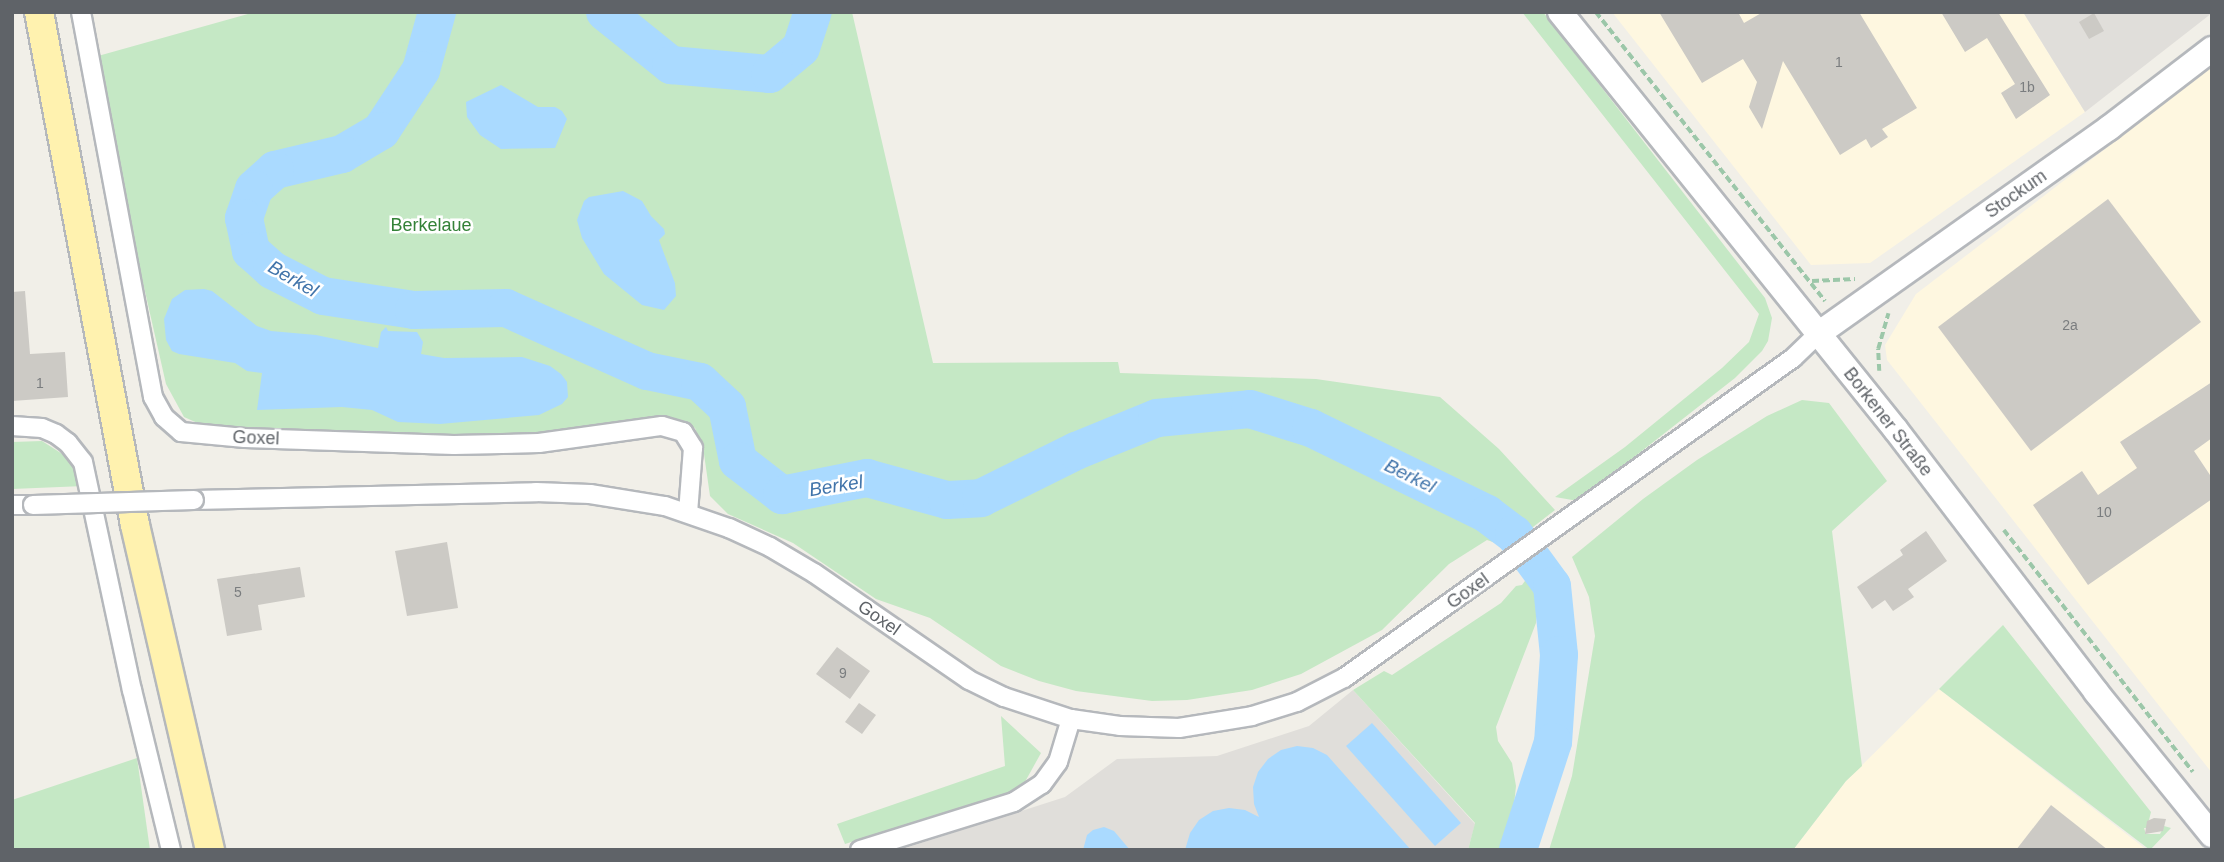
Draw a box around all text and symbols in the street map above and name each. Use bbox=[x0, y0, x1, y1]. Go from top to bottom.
house number: 1 bbox=[1835, 54, 1843, 70]
house number: 1b bbox=[2019, 79, 2035, 95]
street label: Stockum bbox=[1981, 165, 2051, 223]
park label: Berkelaue bbox=[390, 214, 472, 236]
water label: Berkel bbox=[264, 256, 322, 302]
house number: 2a bbox=[2062, 317, 2078, 333]
street label: Borkener Straße bbox=[1839, 363, 1937, 481]
house number: 1 bbox=[36, 375, 44, 391]
street label: Goxel bbox=[232, 426, 280, 450]
water label: Berkel bbox=[1381, 454, 1439, 498]
water label: Berkel bbox=[808, 471, 864, 501]
house number: 10 bbox=[2096, 504, 2112, 520]
street label: Goxel bbox=[1443, 568, 1493, 614]
house number: 5 bbox=[234, 584, 242, 600]
street label: Goxel bbox=[854, 596, 904, 640]
house number: 9 bbox=[839, 665, 847, 681]

